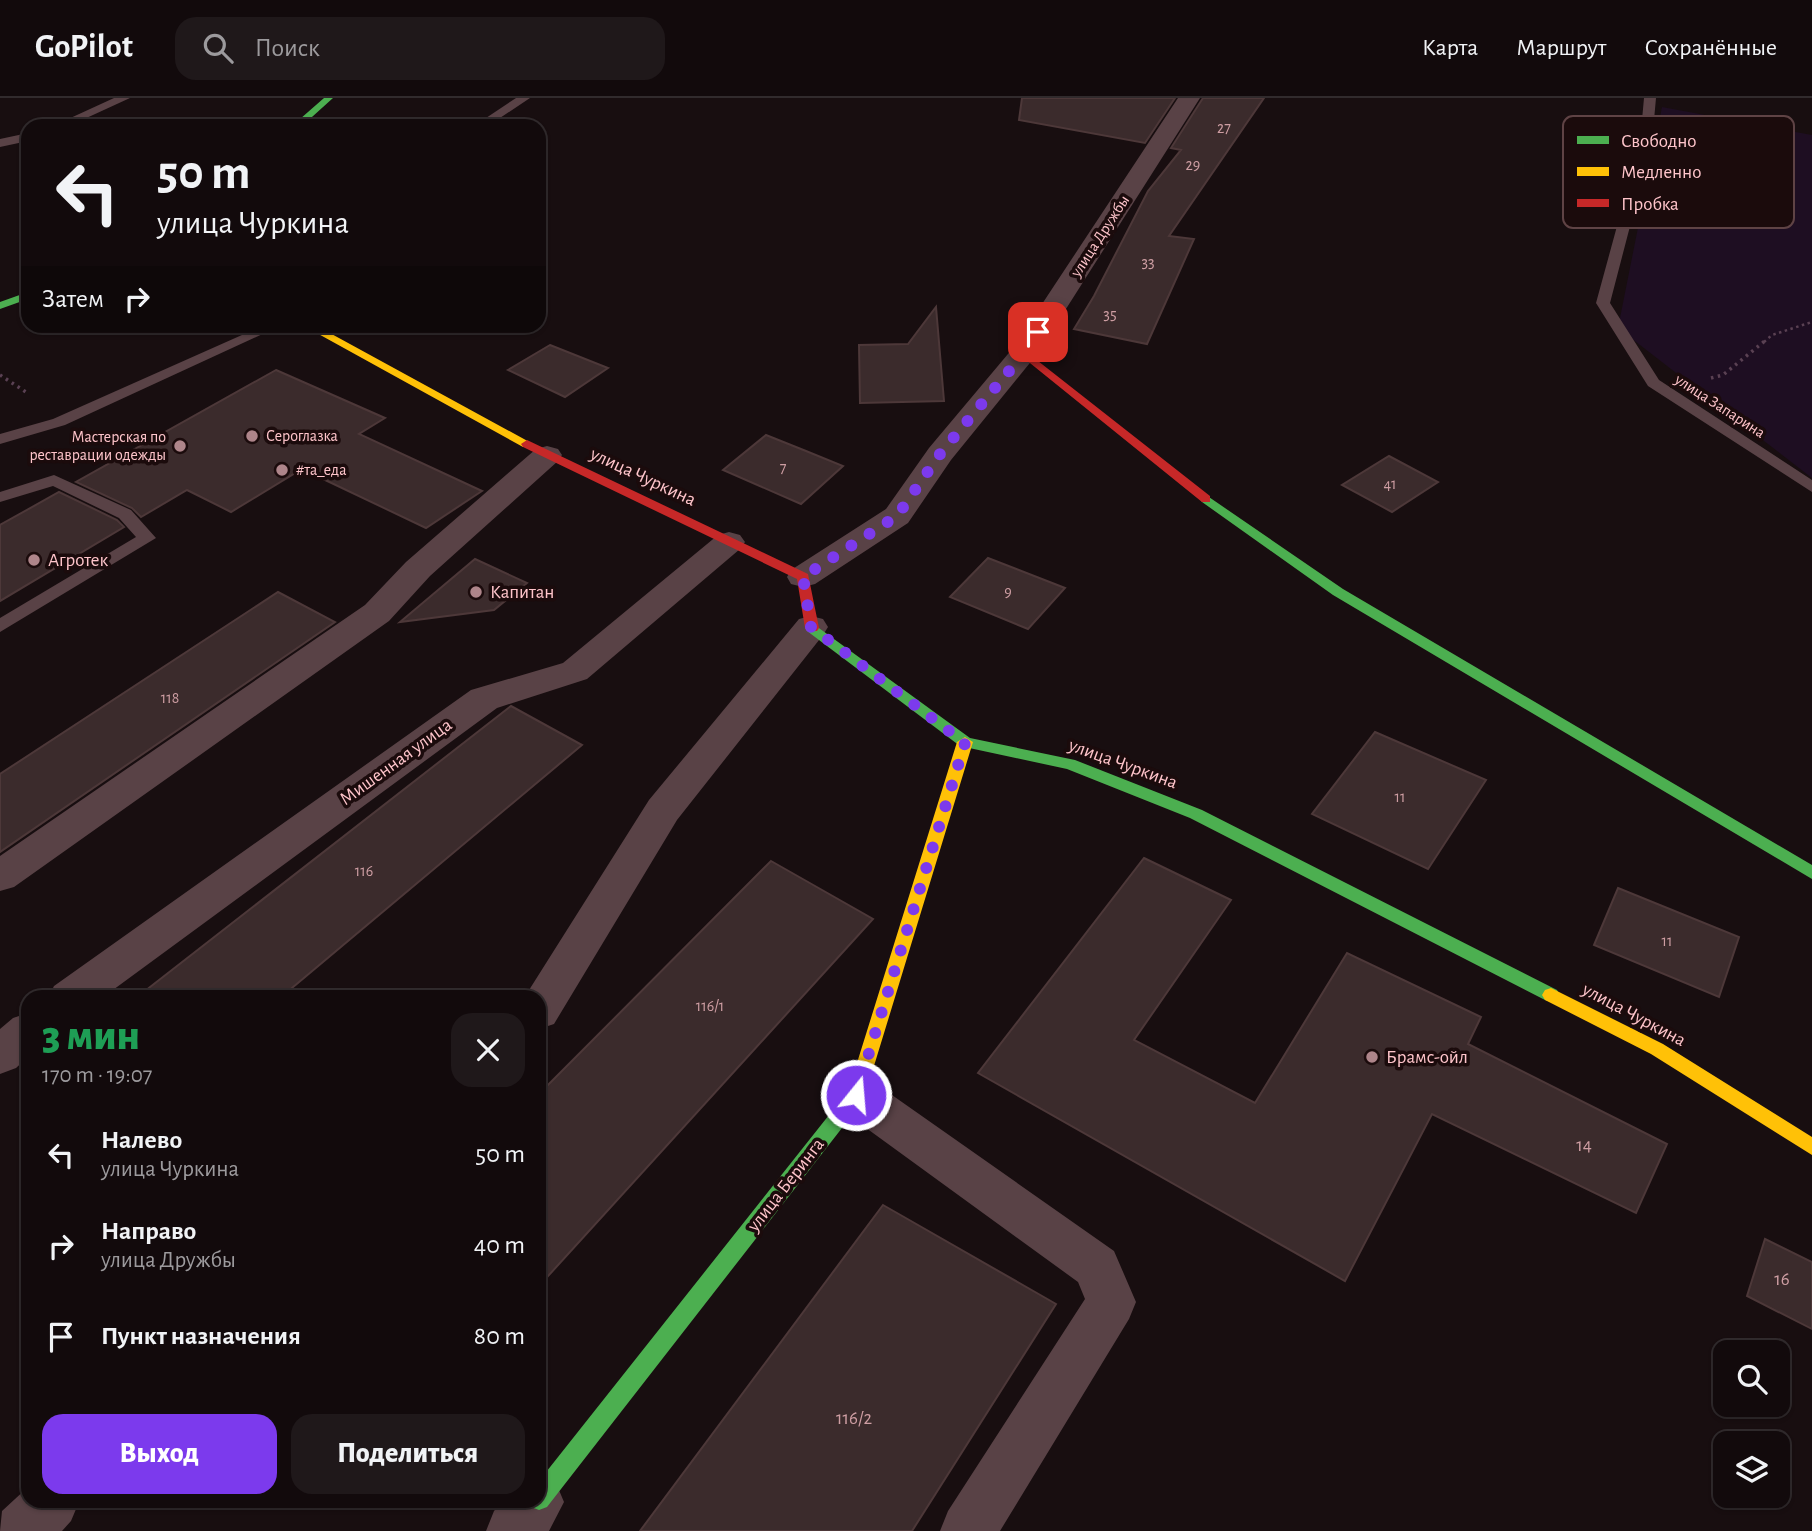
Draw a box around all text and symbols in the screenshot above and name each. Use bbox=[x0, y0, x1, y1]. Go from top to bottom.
search box bbox=[175, 17, 665, 80]
icon: search bbox=[199, 29, 237, 67]
text: GoPilot bbox=[35, 31, 133, 64]
text: Поиск bbox=[255, 35, 320, 61]
text: Карта bbox=[1422, 36, 1478, 60]
text: Маршрут bbox=[1516, 36, 1606, 60]
text: Сохранённые bbox=[1644, 36, 1777, 60]
legend bbox=[1563, 116, 1794, 228]
house number: 27 bbox=[1217, 120, 1231, 136]
text: Свободно bbox=[1621, 132, 1697, 151]
icon: left bbox=[42, 147, 133, 238]
text: 50 m bbox=[157, 149, 251, 198]
house number: 29 bbox=[1186, 157, 1200, 173]
text: Медленно bbox=[1621, 163, 1701, 182]
street label: улица Дружбы bbox=[1067, 192, 1133, 281]
text: Пробка bbox=[1621, 195, 1679, 214]
text: улица Чуркина bbox=[157, 207, 349, 239]
house number: 33 bbox=[1141, 254, 1155, 270]
icon: right bbox=[118, 280, 156, 318]
text: Затем bbox=[42, 286, 104, 312]
pin bbox=[1008, 302, 1068, 362]
house number: 35 bbox=[1103, 306, 1117, 322]
icon: arrive bbox=[1019, 313, 1057, 351]
street label: улица Запарина bbox=[1671, 370, 1768, 442]
marker: Сероглазка bbox=[244, 428, 260, 444]
place label: Сероглазка bbox=[266, 428, 338, 444]
place label: Мастерская по реставрации одежды bbox=[29, 429, 166, 463]
marker: Мастерская по реставрации одежды bbox=[172, 438, 188, 454]
street label: улица Чуркина bbox=[586, 444, 699, 510]
house number: 7 bbox=[780, 460, 787, 476]
marker: #та_еда bbox=[274, 462, 290, 478]
place label: #та_еда bbox=[296, 462, 347, 478]
house number: 41 bbox=[1383, 476, 1397, 492]
place label: Агротек bbox=[48, 551, 109, 570]
marker: Агротек bbox=[26, 552, 42, 568]
place label: Капитан bbox=[490, 583, 554, 602]
marker: Капитан bbox=[468, 584, 484, 600]
house number: 9 bbox=[1004, 584, 1012, 600]
house number: 118 bbox=[161, 690, 179, 706]
street label: Мишенная улица bbox=[336, 715, 456, 809]
street label: улица Чуркина bbox=[1065, 735, 1180, 793]
house number: 11 bbox=[1394, 789, 1406, 805]
house number: 116 bbox=[355, 863, 373, 879]
house number: 11 bbox=[1661, 933, 1673, 949]
street label: улица Чуркина bbox=[1578, 979, 1689, 1050]
house number: 116/1 bbox=[696, 998, 724, 1014]
button: close bbox=[451, 1013, 525, 1087]
text: 3 мин bbox=[42, 1015, 140, 1057]
place label: Брамс-ойл bbox=[1386, 1048, 1468, 1067]
marker: Брамс-ойл bbox=[1364, 1049, 1380, 1065]
position arrow bbox=[819, 1058, 893, 1132]
text: 170 m · 19:07 bbox=[42, 1064, 152, 1087]
text: Налево bbox=[101, 1127, 182, 1153]
street label: улица Беринга bbox=[743, 1135, 828, 1236]
icon: left bbox=[42, 1136, 80, 1174]
house number: 14 bbox=[1576, 1136, 1592, 1155]
text: 50 m bbox=[475, 1141, 525, 1167]
text: улица Чуркина bbox=[101, 1158, 239, 1181]
text: Направо bbox=[101, 1218, 196, 1244]
icon: right bbox=[42, 1227, 80, 1265]
text: 40 m bbox=[474, 1232, 525, 1258]
text: улица Дружбы bbox=[101, 1249, 236, 1272]
house number: 16 bbox=[1774, 1270, 1790, 1289]
icon: arrive bbox=[42, 1318, 80, 1356]
text: Пункт назначения bbox=[101, 1323, 301, 1349]
text: 80 m bbox=[474, 1323, 525, 1349]
map controls bbox=[1713, 1340, 1790, 1508]
button: search bbox=[1713, 1340, 1790, 1417]
house number: 116/2 bbox=[836, 1409, 872, 1428]
button: Выход bbox=[42, 1414, 277, 1494]
button: Поделиться bbox=[291, 1414, 525, 1494]
button: layers bbox=[1713, 1431, 1790, 1508]

